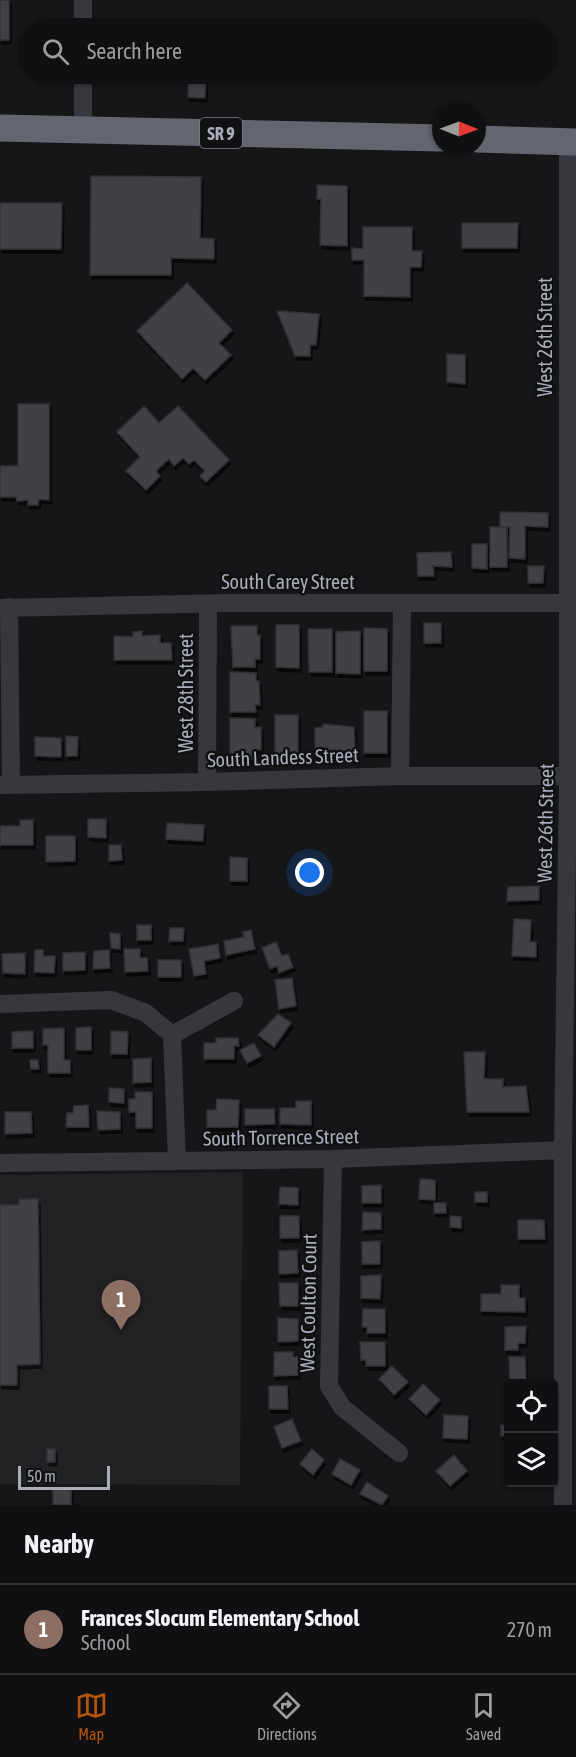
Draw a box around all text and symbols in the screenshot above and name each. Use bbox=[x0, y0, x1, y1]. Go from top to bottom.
search box bbox=[18, 18, 558, 84]
icon: search bbox=[39, 35, 72, 68]
text: Search here bbox=[87, 38, 182, 64]
north arrow bbox=[432, 102, 486, 156]
road number: SR 9 bbox=[200, 118, 242, 148]
street label: West 26th Street bbox=[533, 277, 556, 397]
street label: South Carey Street bbox=[221, 570, 355, 593]
street label: West 28th Street bbox=[174, 633, 197, 753]
street label: South Landess Street bbox=[207, 743, 359, 771]
street label: West 26th Street bbox=[532, 763, 558, 883]
your location bbox=[295, 858, 324, 887]
street label: South Torrence Street bbox=[203, 1124, 360, 1150]
street label: West Coulton Court bbox=[295, 1233, 321, 1373]
pin: 1 bbox=[102, 1280, 140, 1330]
map controls bbox=[504, 1379, 558, 1487]
button: locate bbox=[504, 1379, 558, 1433]
button: layers bbox=[504, 1433, 558, 1487]
scale bar bbox=[18, 1463, 110, 1490]
text: 50 m bbox=[27, 1467, 56, 1485]
text: Nearby bbox=[24, 1529, 94, 1559]
text: Frances Slocum Elementary School bbox=[81, 1605, 359, 1631]
text: 1 bbox=[39, 1618, 48, 1641]
text: 270 m bbox=[507, 1618, 552, 1641]
text: School bbox=[81, 1631, 131, 1654]
tab: Map bbox=[75, 1689, 108, 1743]
tab: Directions bbox=[257, 1689, 317, 1743]
tab: Saved bbox=[466, 1689, 501, 1743]

